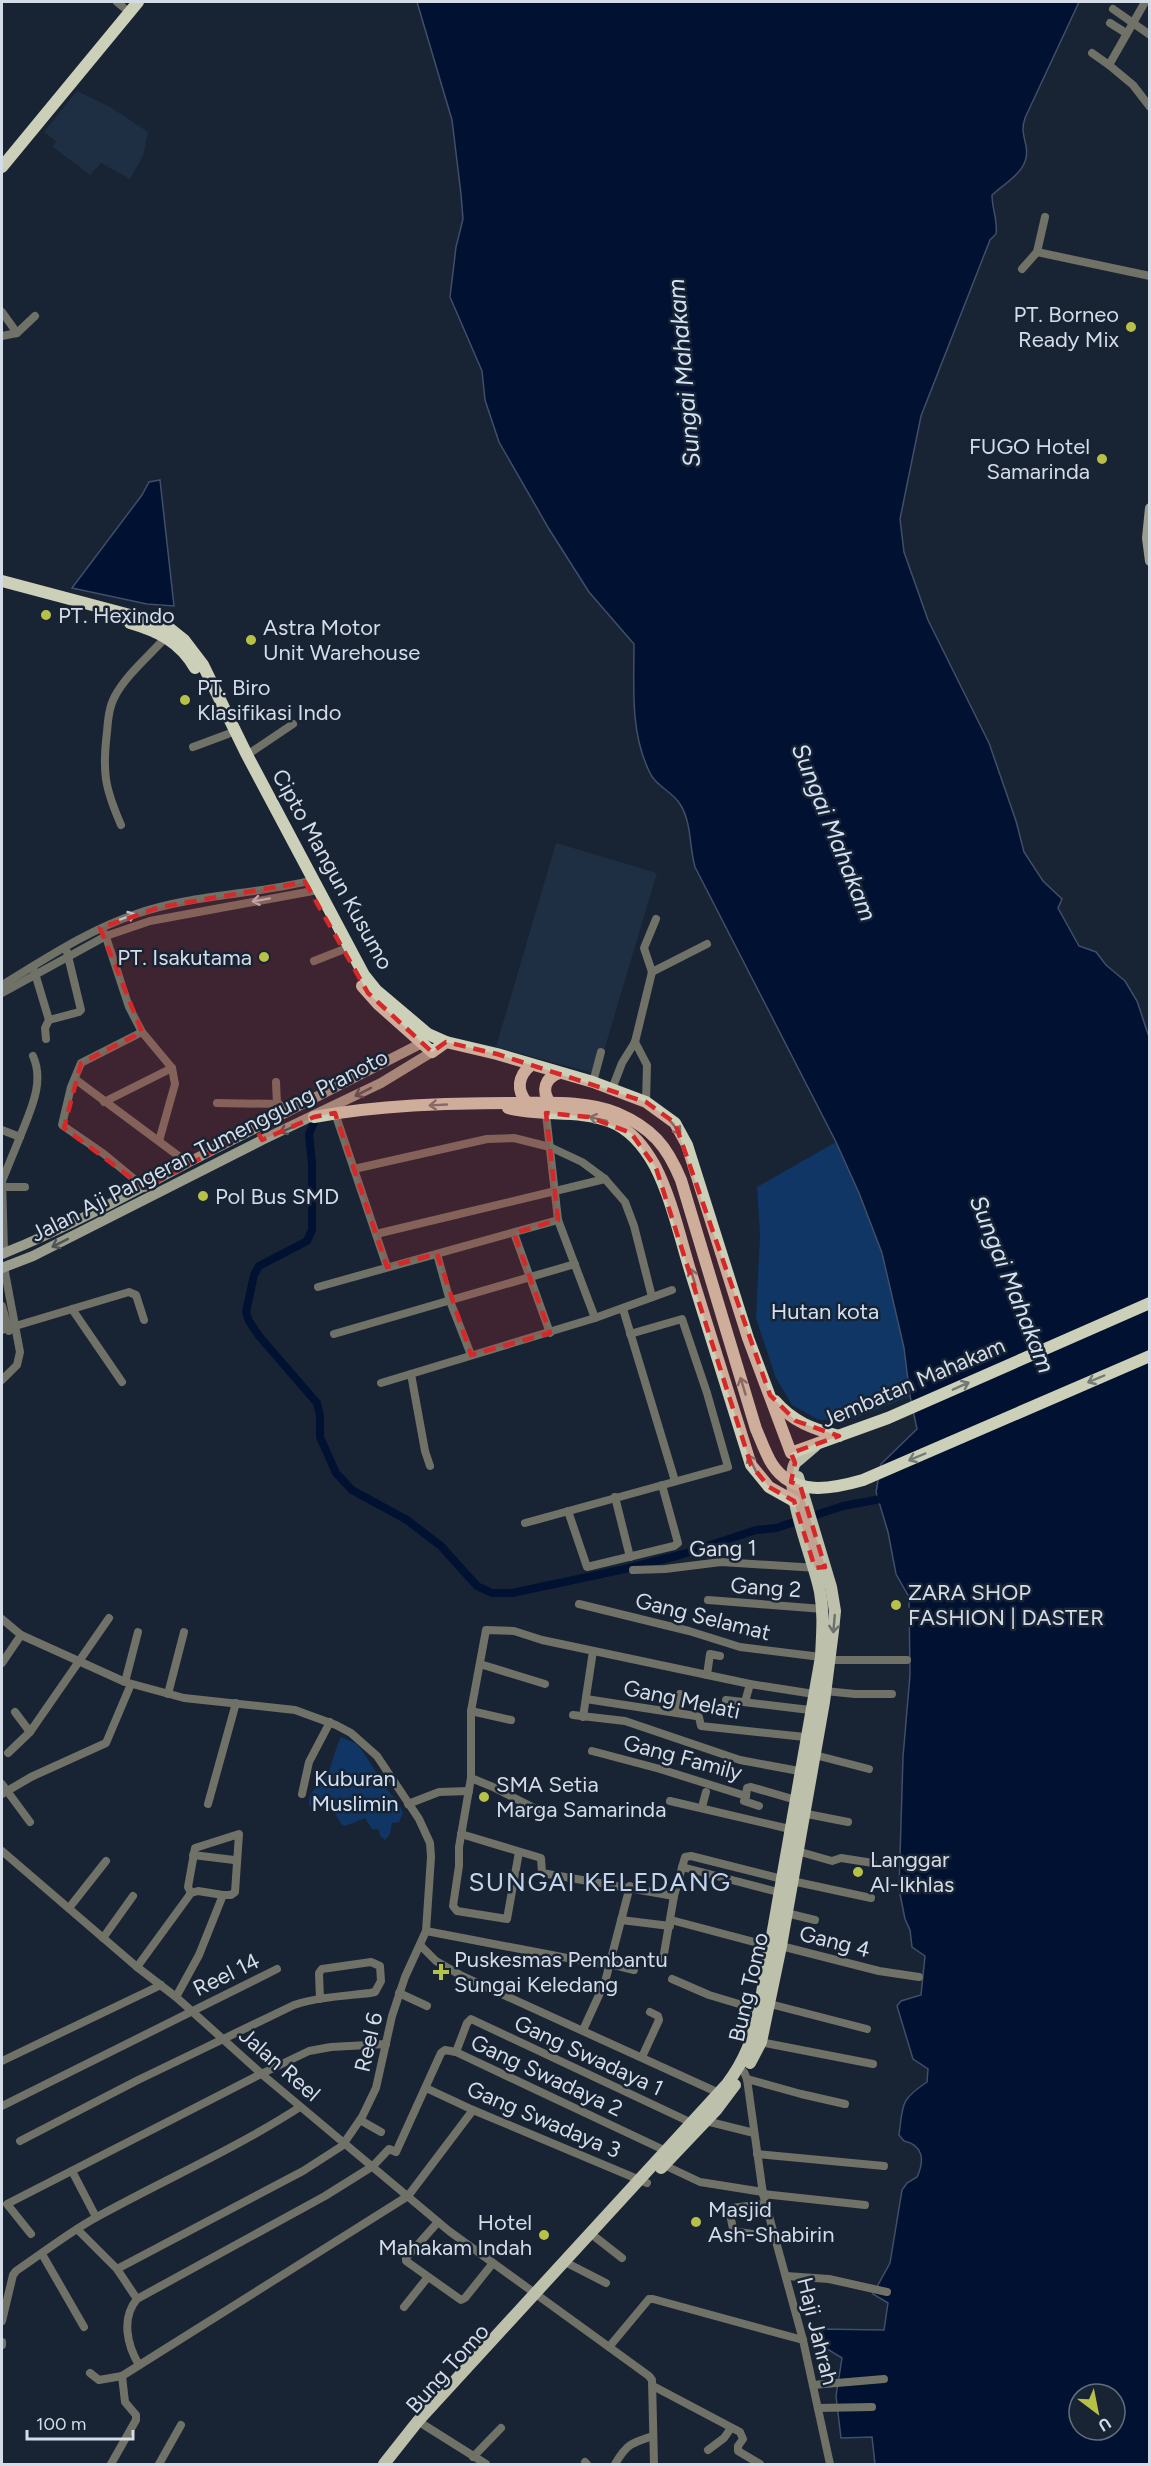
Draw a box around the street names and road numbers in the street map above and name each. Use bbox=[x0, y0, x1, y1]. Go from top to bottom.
street label: Cipto Mangun Kusumo bbox=[266, 764, 399, 974]
street label: Jalan Aji Pangeran Tumenggung Pranoto bbox=[26, 1043, 392, 1248]
street label: Jembatan Mahakam bbox=[817, 1332, 1009, 1433]
street label: Gang 1 bbox=[689, 1534, 757, 1563]
street label: Gang 2 bbox=[730, 1572, 802, 1603]
street label: Gang Selamat bbox=[632, 1587, 773, 1646]
street label: Gang Melati bbox=[621, 1674, 743, 1725]
street label: Gang Family bbox=[621, 1729, 746, 1786]
street label: Gang 4 bbox=[797, 1920, 873, 1963]
street label: Bung Tomo bbox=[723, 1930, 774, 2044]
street label: Reel 14 bbox=[188, 1947, 264, 2002]
street label: Gang Swadaya 1 bbox=[510, 2009, 668, 2102]
street label: Reel 6 bbox=[349, 2010, 388, 2075]
street label: Jalan Reel bbox=[233, 2022, 326, 2107]
street label: Gang Swadaya 2 bbox=[467, 2028, 627, 2122]
street label: Gang Swadaya 3 bbox=[463, 2075, 625, 2164]
street label: Haji Jahrah bbox=[791, 2275, 844, 2388]
street label: Bung Tomo bbox=[400, 2318, 495, 2419]

